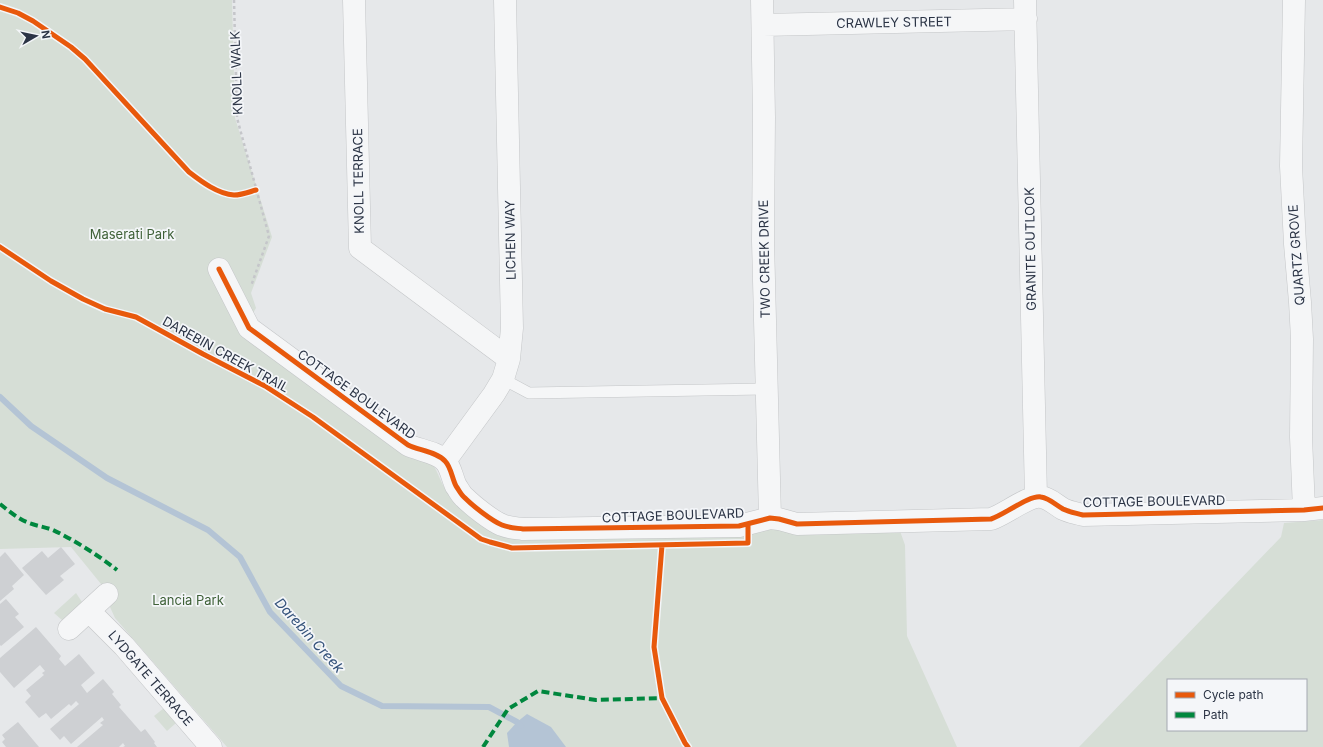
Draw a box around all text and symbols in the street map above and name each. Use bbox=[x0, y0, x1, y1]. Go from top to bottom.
street label: CRAWLEY STREET bbox=[836, 13, 952, 31]
north arrow bbox=[16, 16, 56, 56]
text: N bbox=[38, 29, 53, 40]
street label: KNOLL WALK bbox=[227, 31, 245, 115]
street label: KNOLL TERRACE bbox=[349, 128, 367, 234]
street label: GRANITE OUTLOOK bbox=[1021, 187, 1039, 311]
street label: LICHEN WAY bbox=[501, 200, 519, 280]
street label: TWO CREEK DRIVE bbox=[755, 200, 773, 318]
street label: QUARTZ GROVE bbox=[1284, 204, 1308, 306]
park label: Maserati Park bbox=[90, 226, 174, 242]
street label: DAREBIN CREEK TRAIL bbox=[160, 313, 292, 395]
street label: COTTAGE BOULEVARD bbox=[295, 346, 419, 442]
street label: COTTAGE BOULEVARD bbox=[1083, 492, 1225, 510]
street label: COTTAGE BOULEVARD bbox=[602, 505, 744, 525]
park label: Lancia Park bbox=[152, 592, 224, 608]
water label: Darebin Creek bbox=[272, 594, 348, 676]
street label: LYDGATE TERRACE bbox=[105, 627, 197, 729]
legend bbox=[1167, 679, 1307, 731]
text: Cycle path bbox=[1203, 687, 1264, 702]
text: Path bbox=[1203, 707, 1228, 722]

